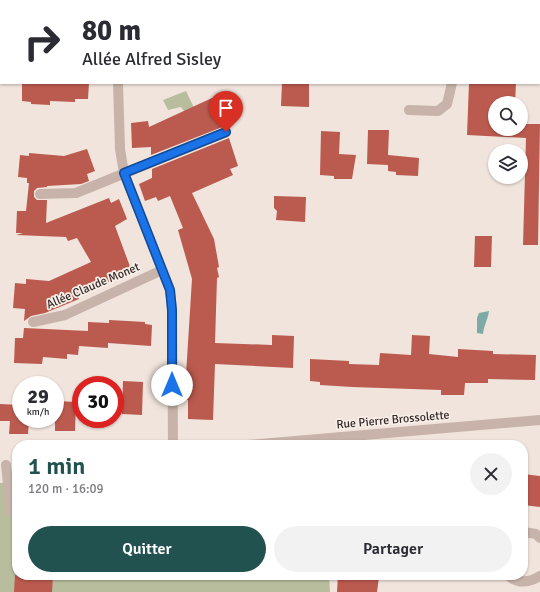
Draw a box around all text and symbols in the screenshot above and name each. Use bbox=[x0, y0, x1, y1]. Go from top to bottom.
text: 80 m bbox=[82, 14, 141, 48]
icon: right bbox=[16, 16, 68, 68]
text: Allée Alfred Sisley bbox=[82, 48, 221, 70]
pin bbox=[209, 91, 243, 132]
map controls bbox=[488, 96, 528, 184]
button: search bbox=[488, 96, 528, 136]
icon: arrive bbox=[215, 97, 237, 119]
button: layers bbox=[488, 144, 528, 184]
street label: Allée Claude Monet bbox=[44, 260, 142, 312]
position arrow bbox=[151, 364, 193, 406]
speed limit sign: 30 bbox=[72, 376, 124, 428]
text: 29 bbox=[27, 384, 49, 409]
text: km/h bbox=[27, 406, 49, 418]
street label: Rue Pierre Brossolette bbox=[336, 408, 450, 432]
text: 1 min bbox=[28, 451, 85, 481]
button: close bbox=[470, 453, 512, 495]
text: 120 m · 16:09 bbox=[28, 481, 104, 497]
button: Quitter bbox=[28, 526, 266, 572]
button: Partager bbox=[274, 526, 512, 572]

